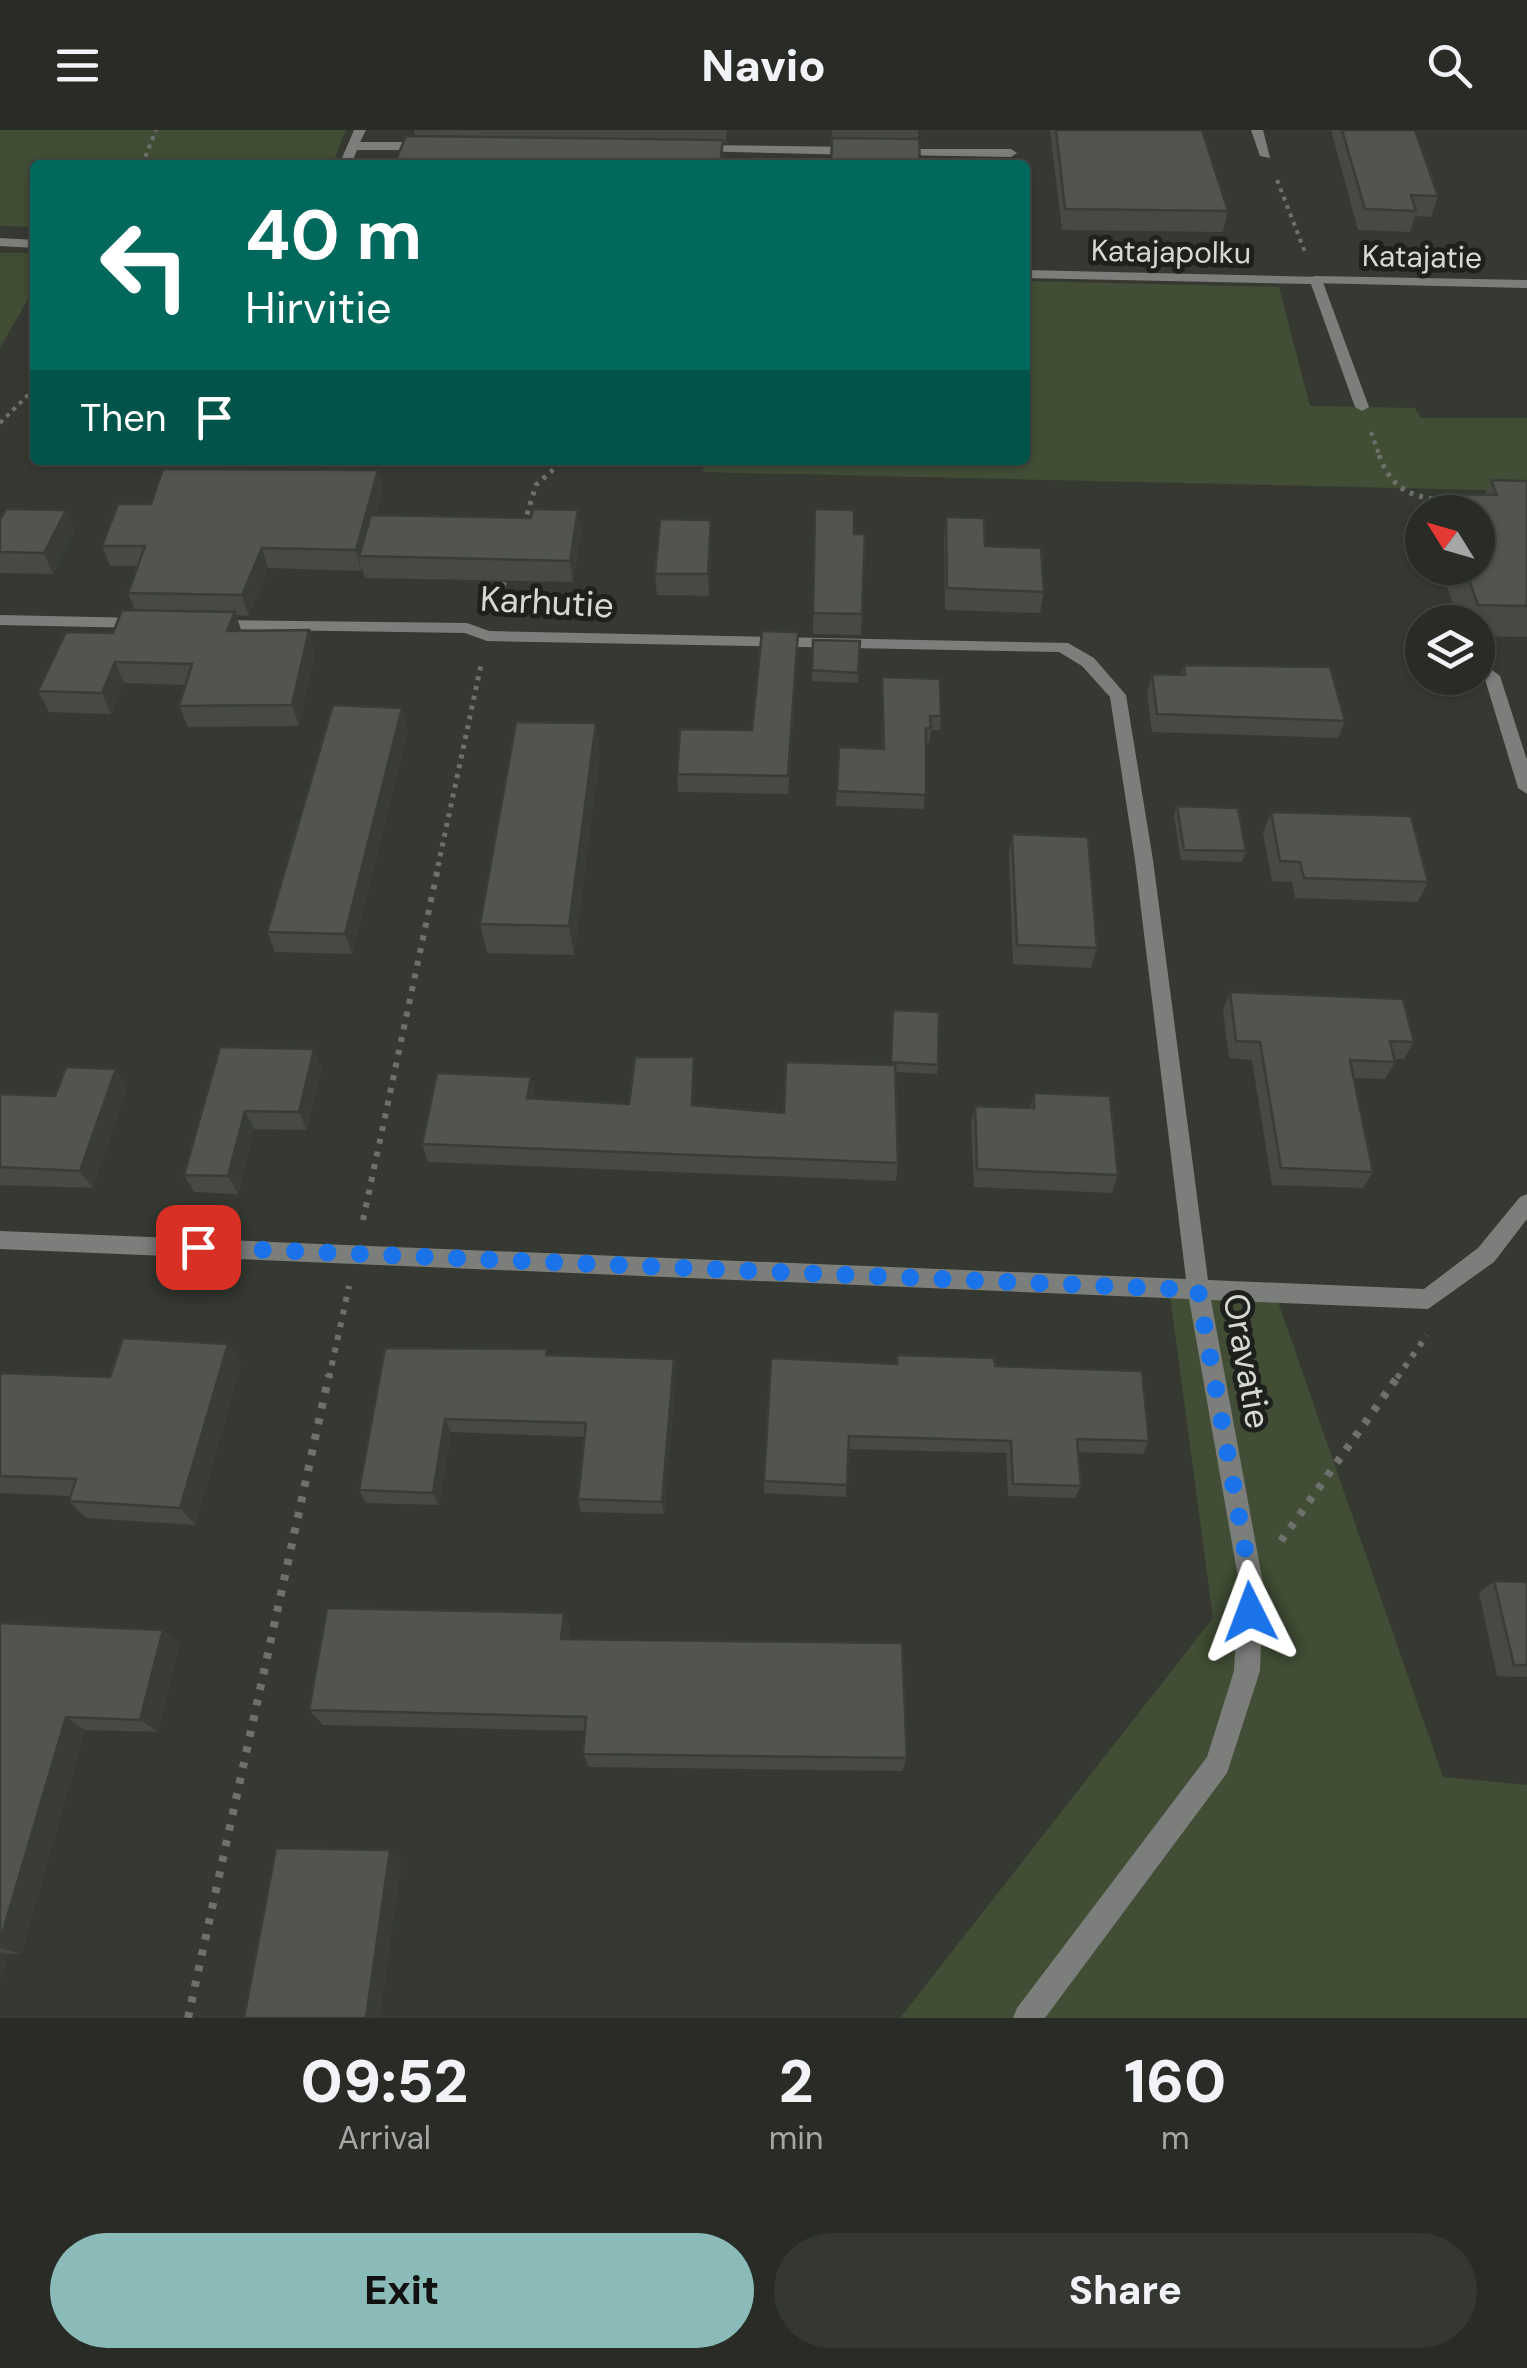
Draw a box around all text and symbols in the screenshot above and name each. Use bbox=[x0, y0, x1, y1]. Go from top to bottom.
text: Navio bbox=[701, 36, 826, 95]
icon: menu bbox=[50, 38, 105, 93]
icon: search bbox=[1422, 38, 1477, 93]
text: 40 m bbox=[245, 190, 422, 281]
icon: left bbox=[80, 200, 210, 330]
street label: Katajapolku bbox=[1091, 231, 1251, 272]
street label: Katajatie bbox=[1362, 236, 1482, 277]
text: Hirvitie bbox=[245, 278, 392, 337]
icon: arrive bbox=[187, 390, 242, 445]
text: Then bbox=[80, 393, 167, 443]
north arrow bbox=[1405, 495, 1495, 585]
map controls bbox=[1405, 495, 1495, 695]
street label: Karhutie bbox=[479, 576, 615, 628]
button: layers bbox=[1405, 605, 1495, 695]
pin bbox=[156, 1205, 241, 1290]
icon: arrive bbox=[171, 1220, 226, 1275]
street label: Oravatie bbox=[1212, 1290, 1282, 1432]
position arrow bbox=[1198, 1560, 1302, 1664]
text: 09:52 bbox=[301, 2042, 468, 2121]
text: 2 bbox=[779, 2042, 813, 2121]
text: 160 bbox=[1124, 2042, 1226, 2121]
text: Arrival bbox=[338, 2117, 431, 2159]
text: min bbox=[769, 2117, 823, 2159]
text: m bbox=[1161, 2117, 1189, 2159]
button: Exit bbox=[50, 2233, 754, 2348]
button: Share bbox=[774, 2233, 1477, 2348]

